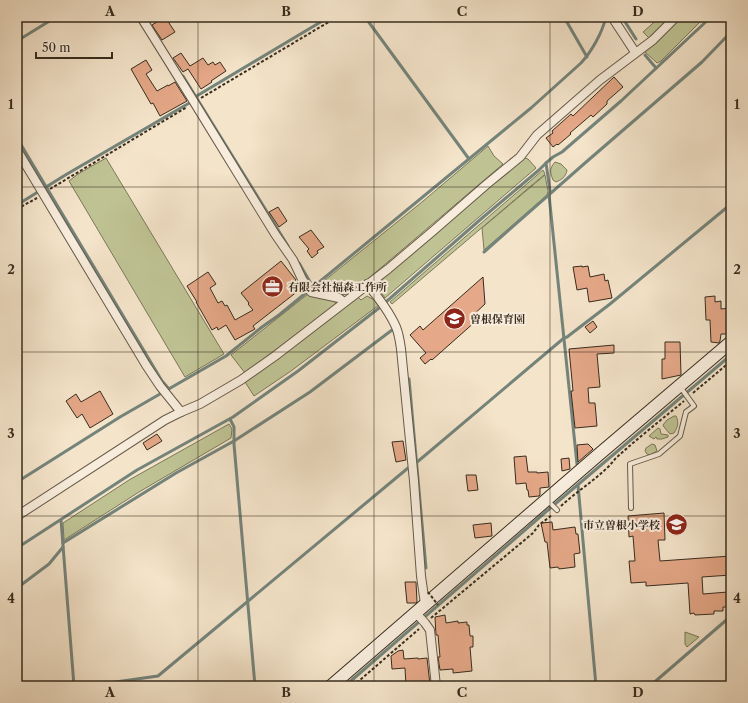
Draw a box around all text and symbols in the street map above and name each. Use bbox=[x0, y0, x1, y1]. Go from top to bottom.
text: A bbox=[104, 3, 116, 19]
text: B bbox=[281, 3, 291, 19]
text: C bbox=[457, 3, 467, 19]
text: D bbox=[632, 3, 644, 19]
scale bar bbox=[36, 34, 112, 60]
text: 50 m bbox=[42, 40, 71, 55]
text: 1 bbox=[8, 96, 14, 112]
text: 1 bbox=[734, 96, 740, 112]
text: 2 bbox=[7, 261, 15, 277]
text: 2 bbox=[733, 261, 741, 277]
office icon: 有限会社福森工作所 bbox=[259, 274, 285, 300]
place label: 有限会社福森工作所 bbox=[288, 280, 387, 294]
school or university icon: 曽根保育園 bbox=[441, 306, 467, 332]
place label: 曽根保育園 bbox=[470, 312, 525, 326]
text: 3 bbox=[7, 425, 15, 441]
text: 3 bbox=[733, 425, 741, 441]
school or university icon: 市立曽根小学校 bbox=[663, 512, 689, 538]
place label: 市立曽根小学校 bbox=[583, 518, 660, 532]
text: 4 bbox=[7, 590, 15, 606]
text: 4 bbox=[733, 590, 741, 606]
text: A bbox=[104, 684, 116, 700]
text: B bbox=[281, 684, 291, 700]
text: C bbox=[457, 684, 467, 700]
text: D bbox=[632, 684, 644, 700]

